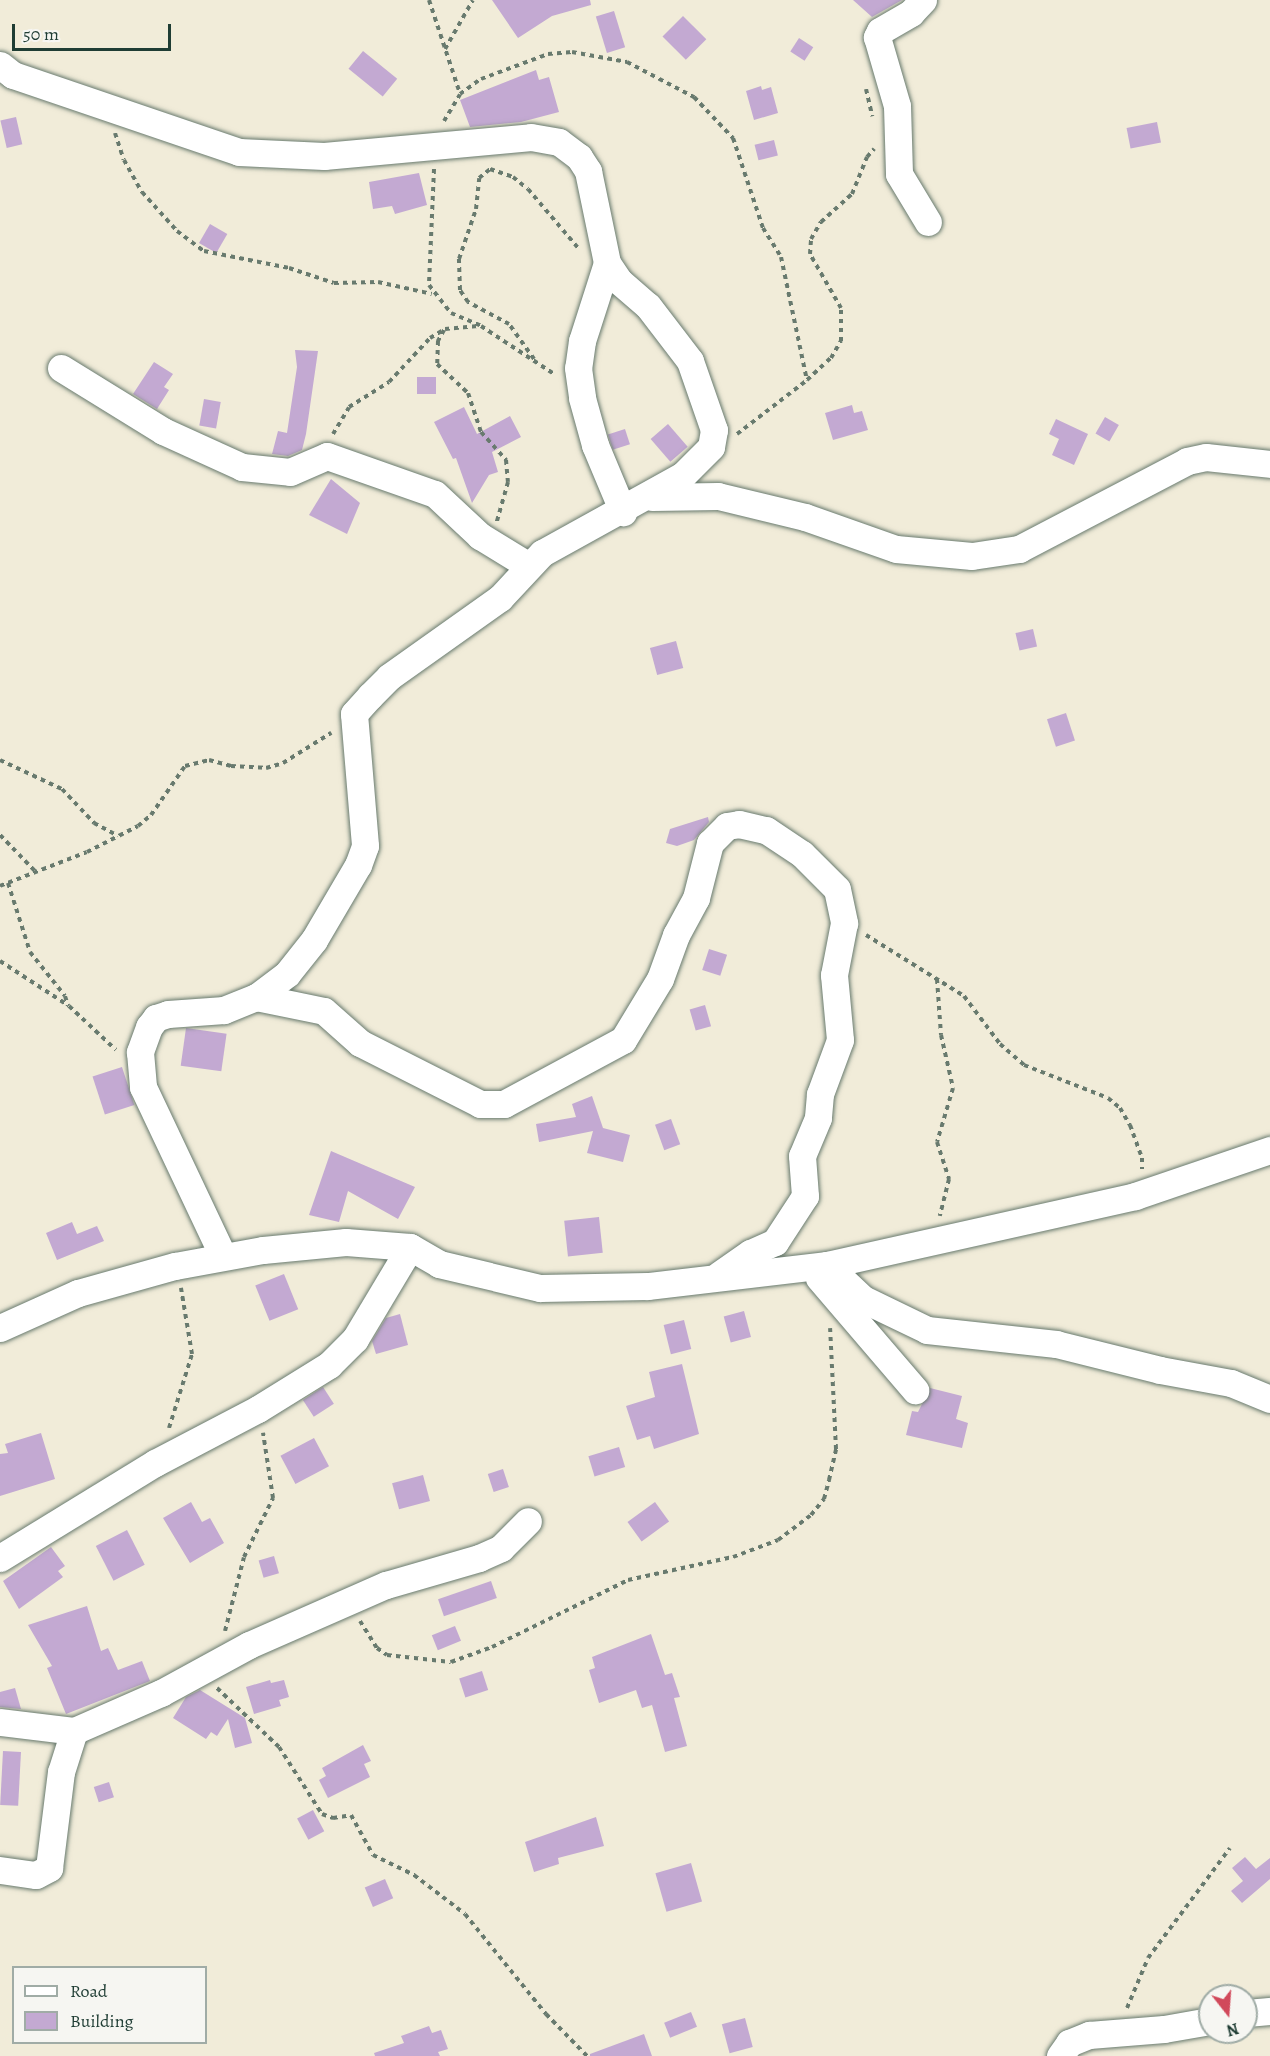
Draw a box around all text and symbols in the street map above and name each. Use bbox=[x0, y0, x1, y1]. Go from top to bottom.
scale bar bbox=[15, 12, 174, 50]
text: 50 m bbox=[23, 22, 59, 46]
legend bbox=[12, 1966, 207, 2044]
text: Road bbox=[70, 1979, 107, 2003]
north arrow bbox=[1198, 1984, 1258, 2044]
text: Building bbox=[70, 2009, 134, 2033]
text: N bbox=[1224, 2017, 1241, 2042]

